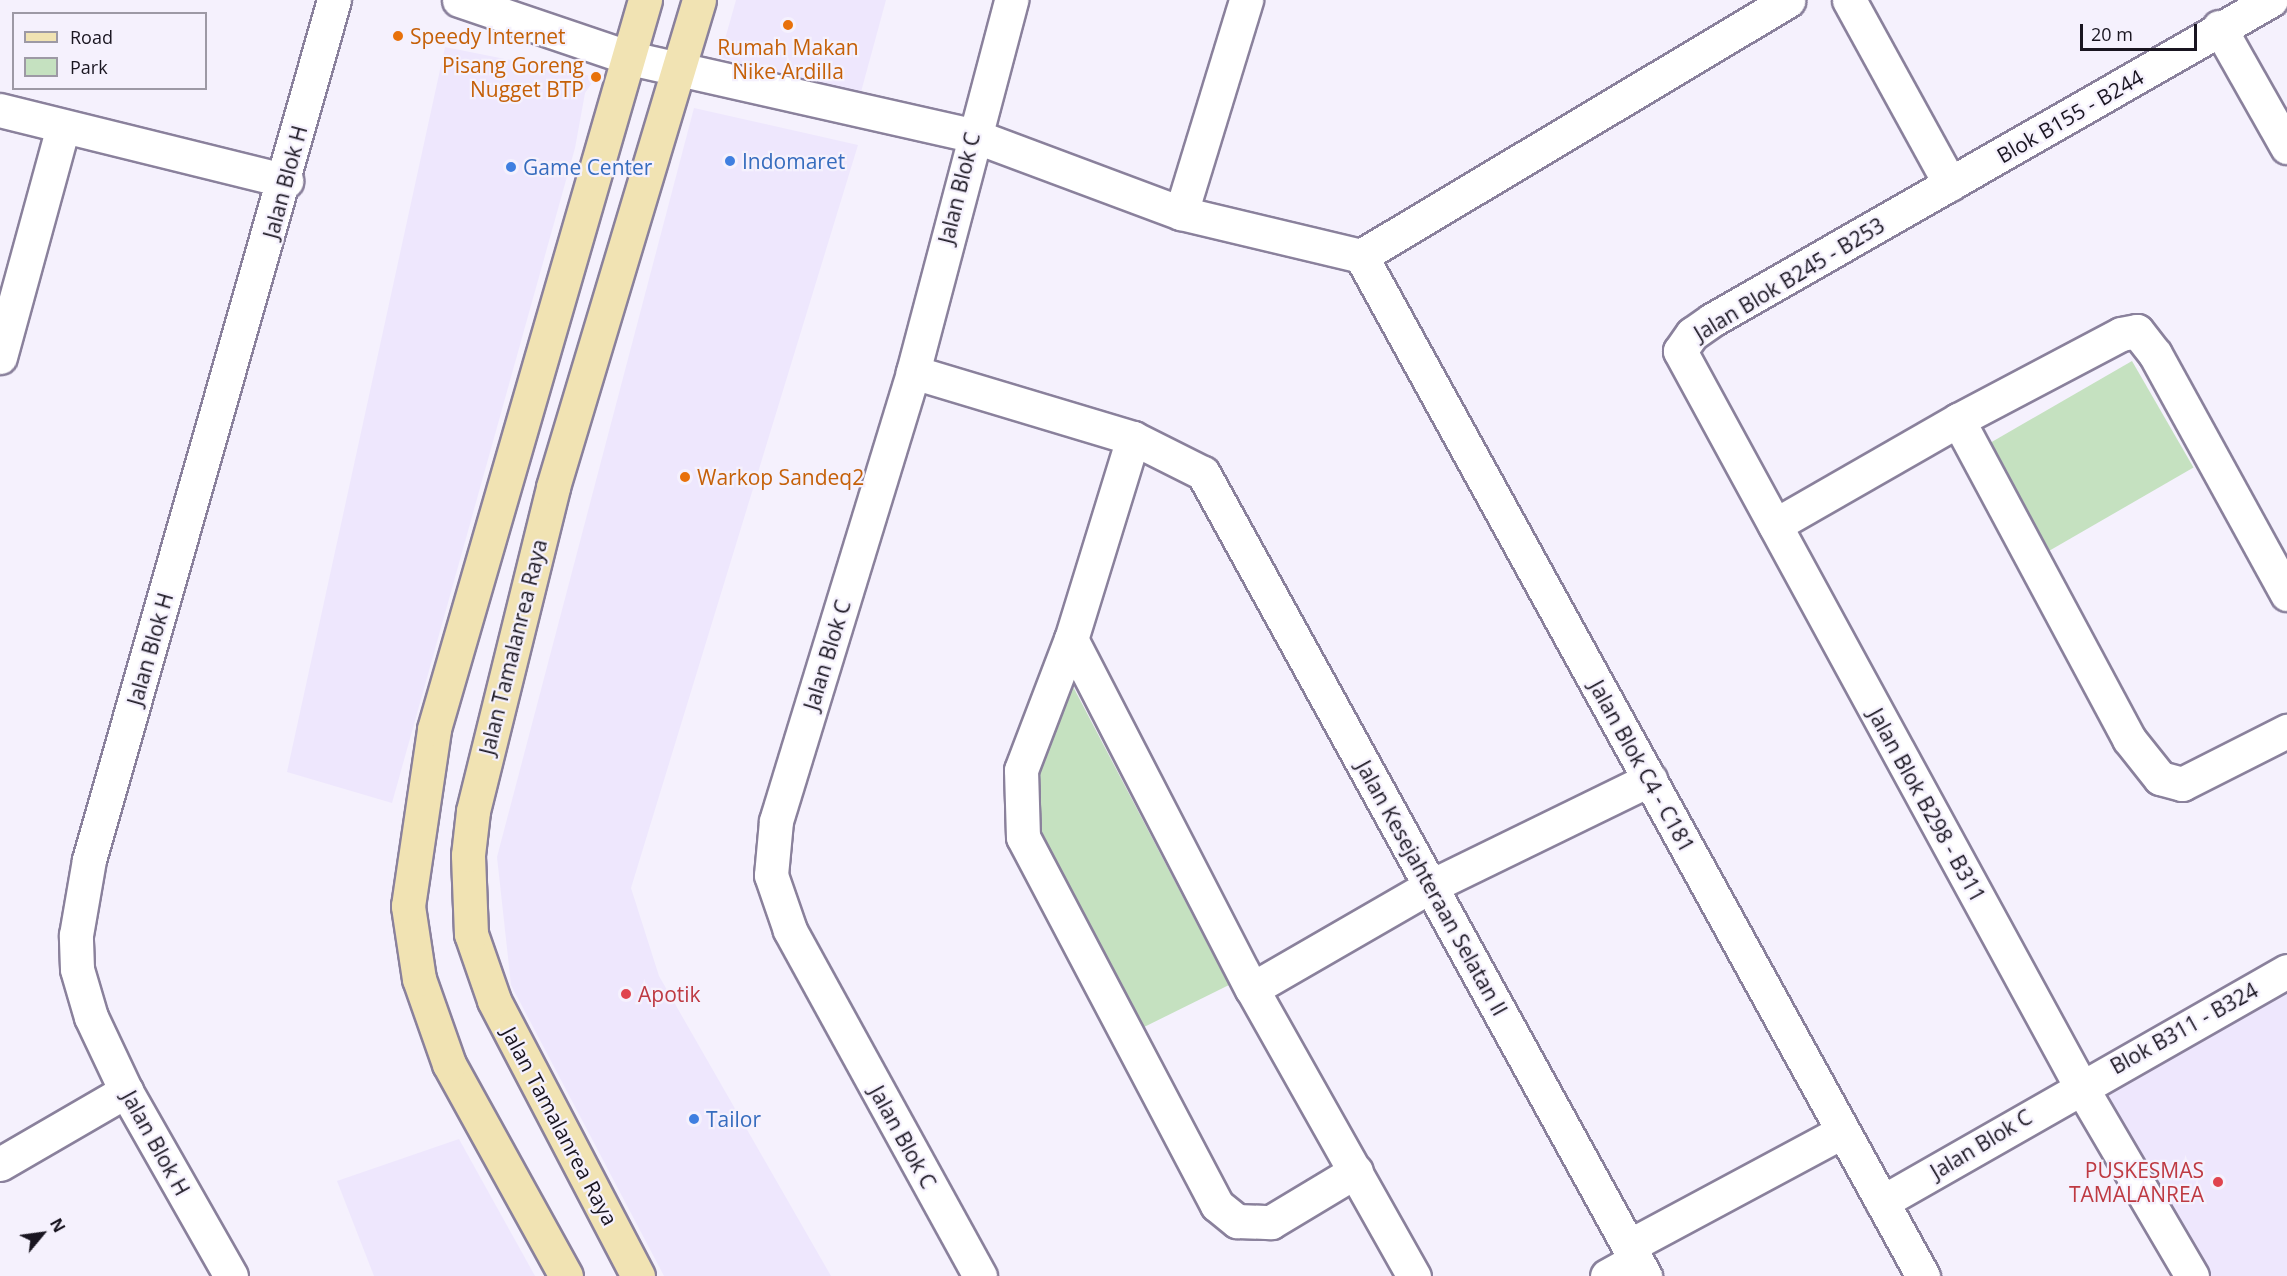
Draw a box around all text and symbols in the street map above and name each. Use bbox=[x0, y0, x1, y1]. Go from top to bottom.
legend bbox=[12, 12, 207, 90]
scale bar bbox=[2083, 12, 2200, 50]
marker: Rumah Makan Nike Ardilla bbox=[781, 18, 795, 32]
text: 20 m bbox=[2091, 22, 2133, 46]
place label: Speedy Internet bbox=[410, 23, 566, 49]
text: Road bbox=[70, 25, 113, 49]
marker: Speedy Internet bbox=[391, 29, 405, 43]
place label: Rumah Makan Nike Ardilla bbox=[717, 34, 859, 84]
place label: Pisang Goreng Nugget BTP bbox=[442, 52, 584, 102]
text: Park bbox=[70, 55, 108, 79]
street label: Blok B155 - B244 bbox=[1992, 64, 2148, 168]
marker: Pisang Goreng Nugget BTP bbox=[589, 70, 603, 84]
street label: Jalan Blok H bbox=[258, 123, 312, 241]
street label: Jalan Blok C bbox=[933, 130, 985, 246]
place label: Indomaret bbox=[742, 148, 845, 174]
place label: Game Center bbox=[523, 154, 652, 180]
marker: Indomaret bbox=[723, 154, 737, 168]
marker: Game Center bbox=[504, 160, 518, 174]
street label: Jalan Blok B245 - B253 bbox=[1689, 212, 1889, 346]
place label: Warkop Sandeq2 bbox=[697, 464, 864, 490]
marker: Warkop Sandeq2 bbox=[678, 470, 692, 484]
street label: Jalan Tamalanrea Raya bbox=[474, 537, 552, 757]
street label: Jalan Blok H bbox=[122, 590, 178, 708]
street label: Jalan Blok C bbox=[798, 597, 856, 713]
street label: Jalan Blok C4 - C181 bbox=[1584, 676, 1700, 856]
street label: Jalan Blok B298 - B311 bbox=[1863, 704, 1991, 906]
street label: Jalan Kesejahteraan Selatan II bbox=[1351, 756, 1513, 1020]
street label: Blok B311 - B324 bbox=[2106, 977, 2262, 1079]
place label: Apotik bbox=[638, 981, 701, 1007]
marker: Apotik bbox=[619, 987, 633, 1001]
street label: Jalan Tamalanrea Raya bbox=[497, 1022, 623, 1230]
street label: Jalan Blok C bbox=[864, 1081, 942, 1193]
street label: Jalan Blok H bbox=[117, 1086, 195, 1200]
street label: Jalan Blok C bbox=[1926, 1104, 2036, 1184]
place label: Tailor bbox=[706, 1106, 761, 1132]
marker: Tailor bbox=[687, 1112, 701, 1126]
place label: PUSKESMAS TAMALANREA bbox=[2069, 1157, 2204, 1207]
marker: PUSKESMAS TAMALANREA bbox=[2209, 1173, 2227, 1191]
north arrow bbox=[12, 1204, 72, 1264]
text: N bbox=[45, 1214, 71, 1236]

